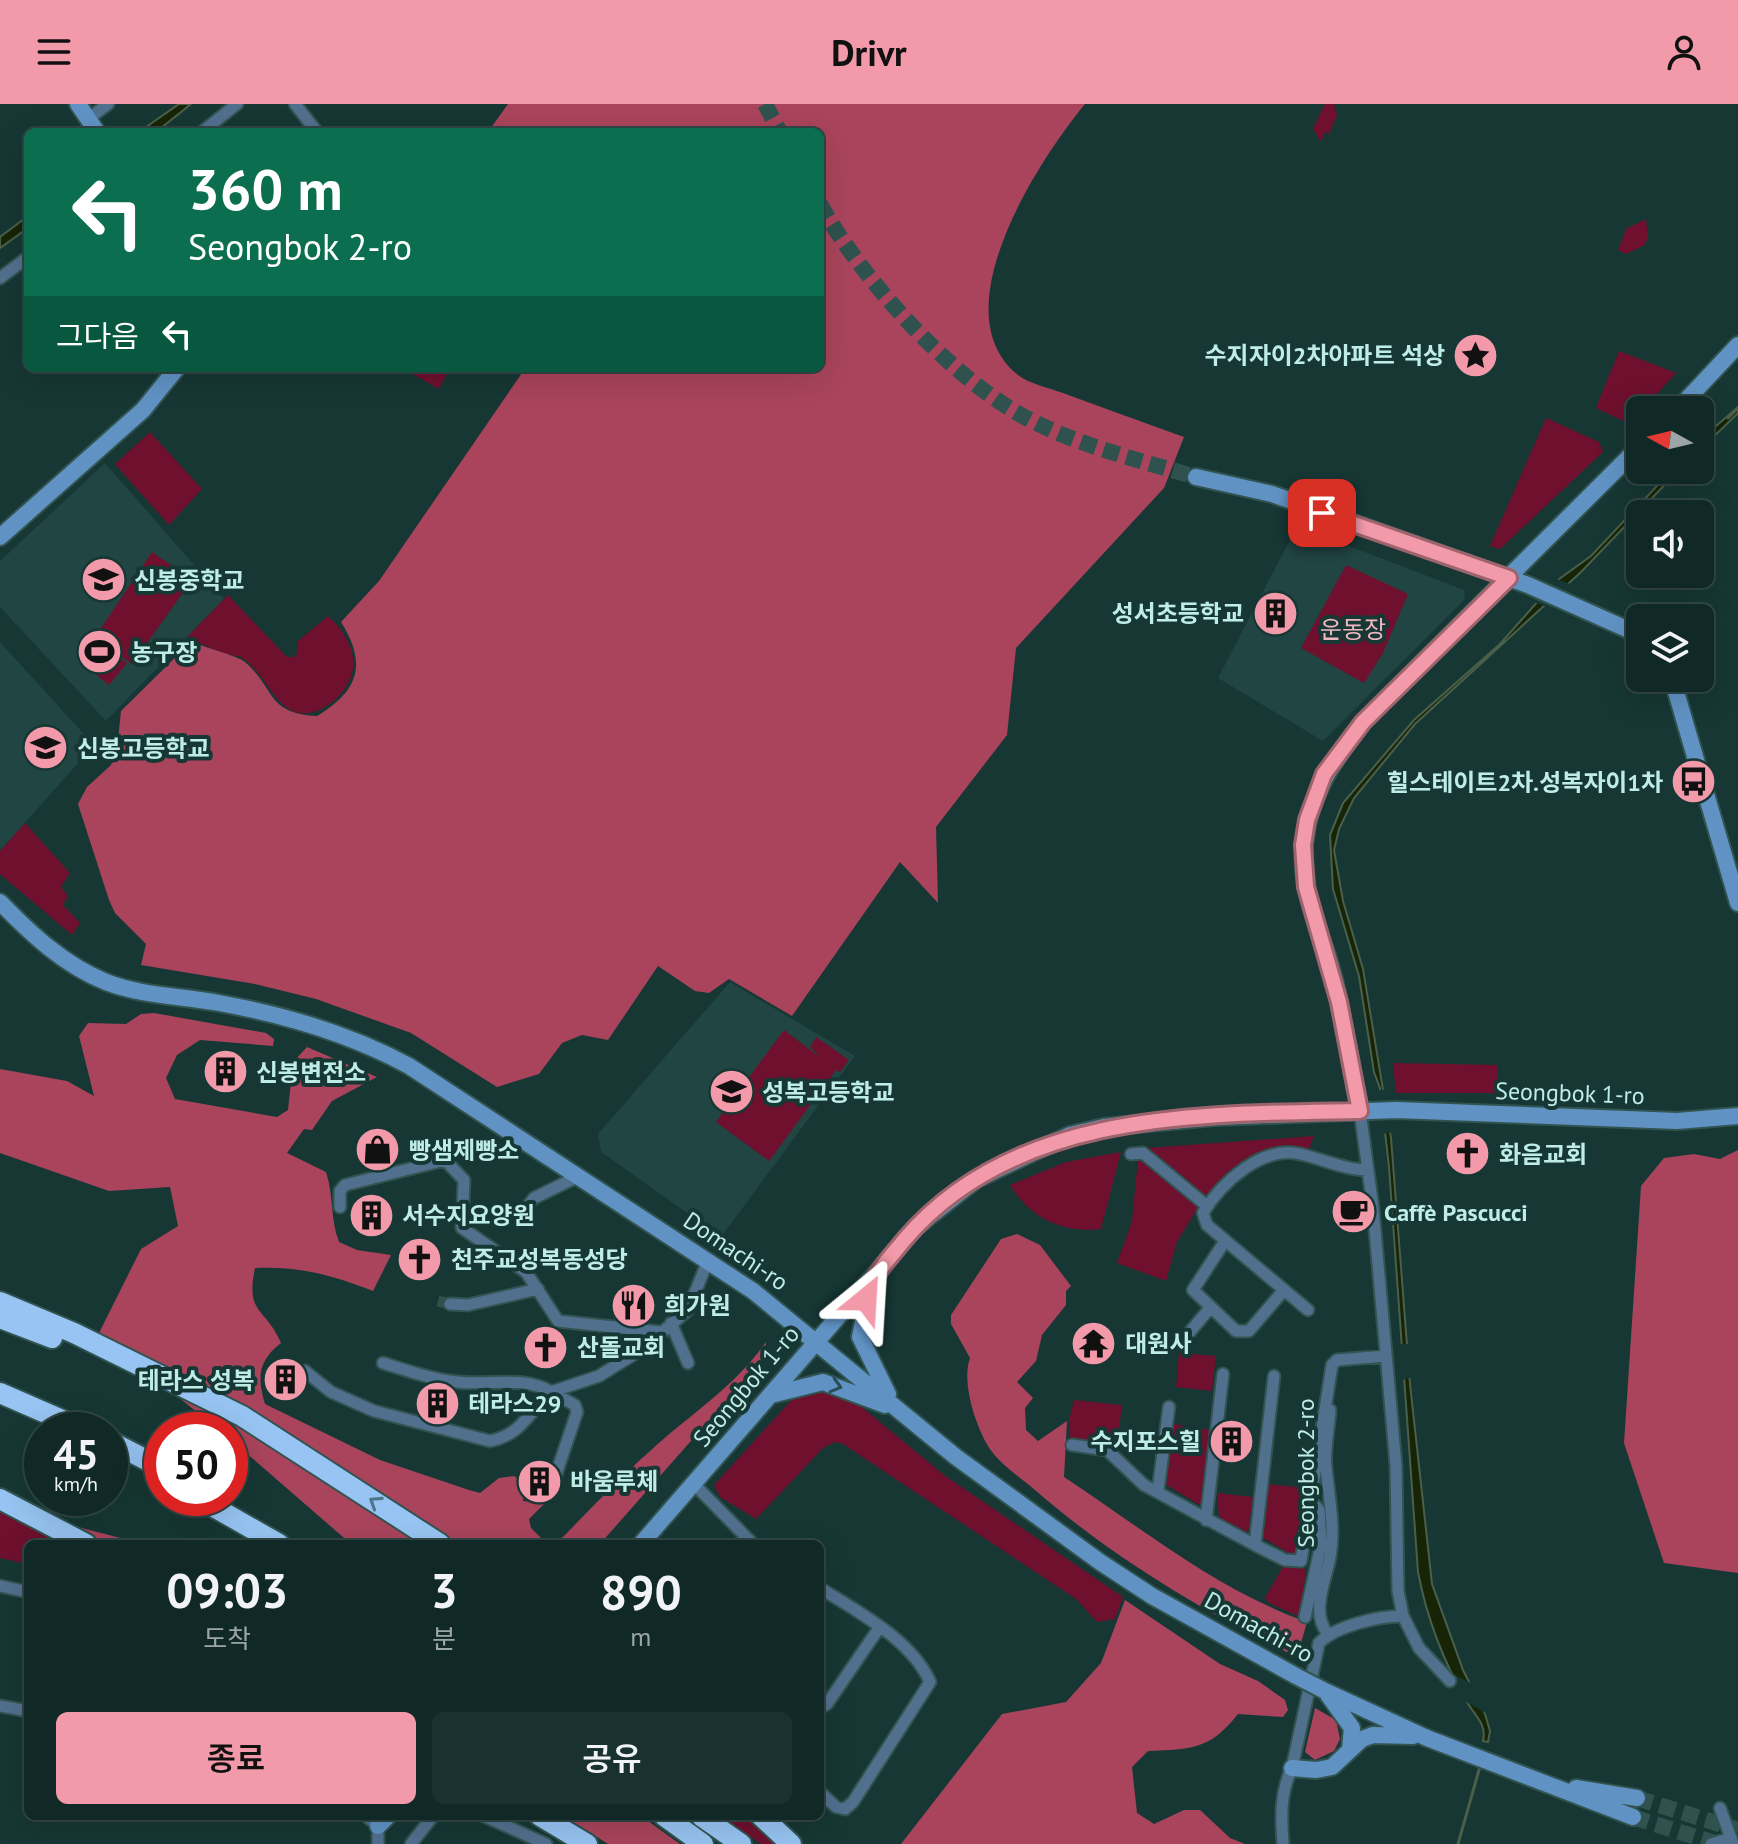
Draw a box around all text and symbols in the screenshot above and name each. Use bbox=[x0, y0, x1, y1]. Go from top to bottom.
text: Drivr bbox=[831, 29, 907, 76]
icon: menu bbox=[32, 30, 76, 74]
icon: person bbox=[1662, 30, 1706, 74]
text: 360 m bbox=[188, 153, 343, 225]
icon: left bbox=[56, 160, 160, 264]
text: Seongbok 2-ro bbox=[188, 223, 412, 270]
icon: left bbox=[155, 312, 199, 356]
text: 그다음 bbox=[56, 316, 139, 355]
place icon: 수지자이2차아파트 석상 bbox=[1452, 331, 1500, 379]
place label: 수지자이2차아파트 석상 bbox=[1205, 340, 1445, 371]
north arrow bbox=[1626, 396, 1714, 484]
map controls bbox=[1626, 396, 1714, 692]
pin bbox=[1288, 479, 1356, 547]
icon: arrive bbox=[1300, 491, 1344, 535]
button: sound bbox=[1626, 500, 1714, 588]
school or university icon: 신봉중학교 bbox=[79, 556, 127, 604]
place label: 신봉중학교 bbox=[134, 565, 244, 596]
building icon: 성서초등학교 bbox=[1251, 589, 1299, 637]
place label: 성서초등학교 bbox=[1112, 598, 1244, 629]
button: layers bbox=[1626, 604, 1714, 692]
park label: 운동장 bbox=[1320, 614, 1386, 645]
sports icon: 농구장 bbox=[76, 628, 124, 676]
place label: 농구장 bbox=[131, 637, 197, 668]
school or university icon: 신봉고등학교 bbox=[22, 724, 70, 772]
place label: 신봉고등학교 bbox=[77, 733, 209, 764]
bus stop icon: 힐스테이트2차.성복자이1차 bbox=[1670, 758, 1718, 806]
place label: 힐스테이트2차.성복자이1차 bbox=[1387, 767, 1663, 798]
building icon: 신봉변전소 bbox=[201, 1048, 249, 1096]
place label: 신봉변전소 bbox=[256, 1057, 366, 1088]
school or university icon: 성복고등학교 bbox=[707, 1068, 755, 1116]
street label: Seongbok 1-ro bbox=[1495, 1075, 1645, 1111]
place label: 성복고등학교 bbox=[762, 1077, 894, 1108]
shop icon: 빵샘제빵소 bbox=[354, 1126, 402, 1174]
church icon: 화음교회 bbox=[1444, 1130, 1492, 1178]
place label: 빵샘제빵소 bbox=[409, 1135, 519, 1166]
place label: 화음교회 bbox=[1499, 1139, 1587, 1170]
cafe icon: Caffè Pascucci bbox=[1329, 1188, 1377, 1236]
building icon: 서수지요양원 bbox=[347, 1191, 395, 1239]
place label: Caffè Pascucci bbox=[1384, 1197, 1528, 1228]
place label: 서수지요양원 bbox=[402, 1200, 534, 1231]
street label: Domachi-ro bbox=[678, 1205, 794, 1297]
church icon: 천주교성복동성당 bbox=[396, 1235, 444, 1283]
place label: 천주교성복동성당 bbox=[451, 1244, 628, 1275]
position arrow bbox=[824, 1257, 908, 1341]
restaurant icon: 희가원 bbox=[609, 1281, 657, 1329]
place label: 희가원 bbox=[664, 1290, 730, 1321]
street label: Seongbok 1-ro bbox=[686, 1319, 806, 1453]
temple icon: 대원사 bbox=[1070, 1319, 1118, 1367]
church icon: 산돌교회 bbox=[522, 1323, 570, 1371]
place label: 대원사 bbox=[1125, 1328, 1191, 1359]
place label: 산돌교회 bbox=[577, 1332, 665, 1363]
building icon: 테라스 성복 bbox=[261, 1356, 309, 1404]
place label: 테라스 성복 bbox=[138, 1365, 254, 1396]
one-way arrow bbox=[829, 1376, 842, 1393]
building icon: 테라스29 bbox=[413, 1379, 461, 1427]
place label: 테라스29 bbox=[468, 1388, 561, 1419]
street label: Seongbok 2-ro bbox=[1290, 1398, 1321, 1548]
speed limit sign: 50 bbox=[144, 1412, 248, 1516]
building icon: 수지포스힐 bbox=[1208, 1417, 1256, 1465]
place label: 수지포스힐 bbox=[1091, 1426, 1201, 1457]
text: 45 bbox=[53, 1428, 99, 1480]
building icon: 바움루체 bbox=[515, 1457, 563, 1505]
place label: 바움루체 bbox=[570, 1466, 658, 1497]
text: km/h bbox=[54, 1471, 98, 1497]
one-way arrow bbox=[369, 1496, 383, 1511]
text: 09:03 bbox=[166, 1559, 288, 1621]
text: 3 bbox=[430, 1559, 458, 1621]
text: 890 bbox=[600, 1561, 682, 1623]
street label: Domachi-ro bbox=[1199, 1584, 1319, 1670]
text: m bbox=[630, 1620, 651, 1653]
text: 도착 bbox=[203, 1622, 251, 1655]
text: 분 bbox=[432, 1622, 456, 1655]
button: 종료 bbox=[56, 1712, 416, 1804]
button: 공유 bbox=[432, 1712, 792, 1804]

